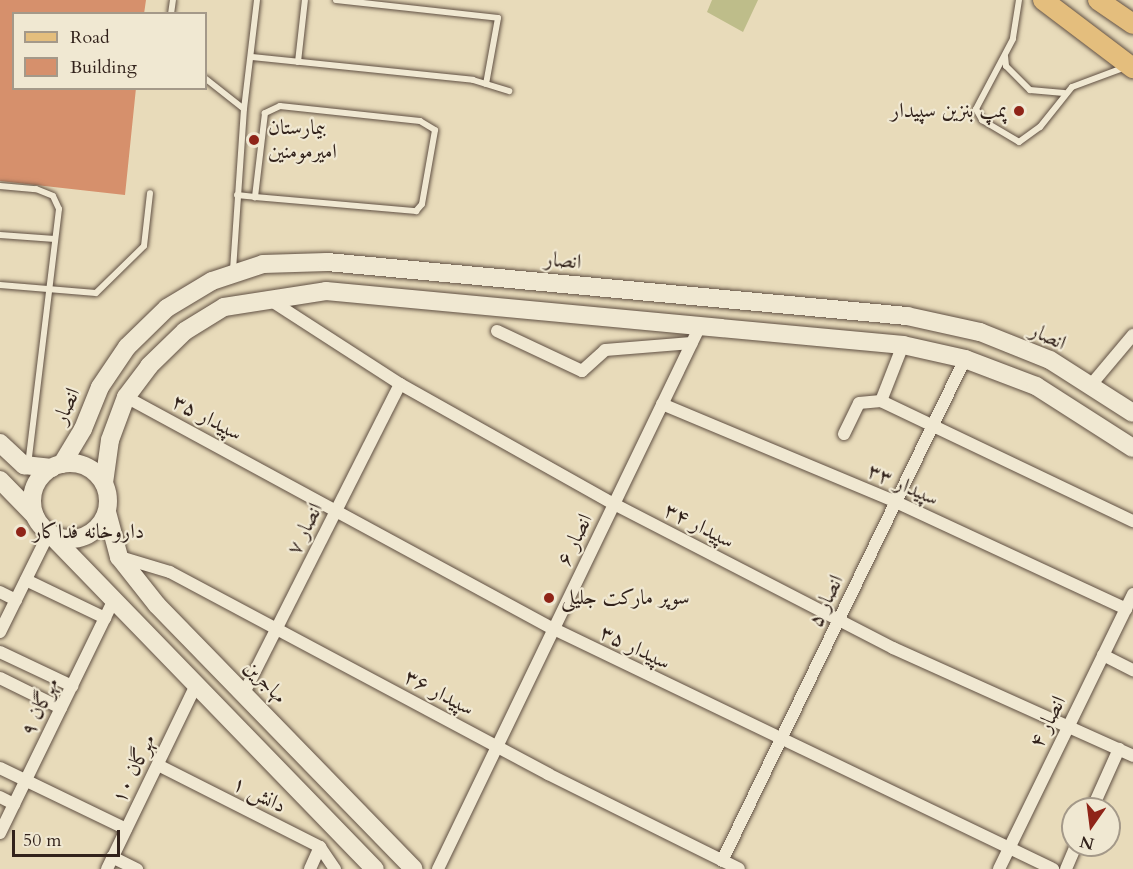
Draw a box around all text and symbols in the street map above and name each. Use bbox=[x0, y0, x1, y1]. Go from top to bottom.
legend bbox=[12, 12, 207, 90]
text: Road bbox=[70, 25, 110, 50]
text: Building bbox=[70, 55, 137, 80]
place label: پمپ بنزین سپیدار bbox=[891, 98, 1007, 124]
marker: پمپ بنزین سپیدار bbox=[1012, 104, 1026, 118]
place label: بیمارستان امیرمومنین bbox=[268, 115, 337, 165]
marker: بیمارستان امیرمومنین bbox=[245, 131, 263, 149]
street label: انصار bbox=[544, 247, 582, 275]
street label: انصار bbox=[1026, 318, 1070, 356]
street label: انصار bbox=[48, 384, 86, 428]
street label: سپیدار ۳۵ bbox=[168, 389, 246, 447]
street label: سپیدار ۳۳ bbox=[864, 458, 942, 512]
street label: سپیدار ۳۴ bbox=[660, 498, 738, 554]
street label: انصار ۷ bbox=[281, 499, 329, 559]
street label: انصار ۶ bbox=[552, 510, 598, 570]
place label: داروخانه فداکار bbox=[33, 519, 144, 545]
marker: داروخانه فداکار bbox=[14, 525, 28, 539]
street label: انصار ۵ bbox=[803, 571, 849, 631]
place label: سوپر مارکت جلیلی bbox=[561, 585, 690, 611]
marker: سوپر مارکت جلیلی bbox=[542, 591, 556, 605]
street label: سپیدار ۳۵ bbox=[596, 620, 674, 676]
street label: مهاجرین bbox=[238, 655, 292, 709]
street label: سپیدار ۳۶ bbox=[400, 664, 478, 722]
street label: مهرگان ۹ bbox=[15, 674, 65, 740]
street label: انصار ۴ bbox=[1024, 692, 1072, 752]
street label: مهرگان ۱۰ bbox=[107, 730, 161, 808]
street label: دانش ۱ bbox=[228, 771, 290, 819]
north arrow bbox=[1061, 797, 1121, 857]
scale bar bbox=[15, 818, 123, 856]
text: 50 m bbox=[23, 828, 62, 853]
text: N bbox=[1078, 830, 1097, 855]

